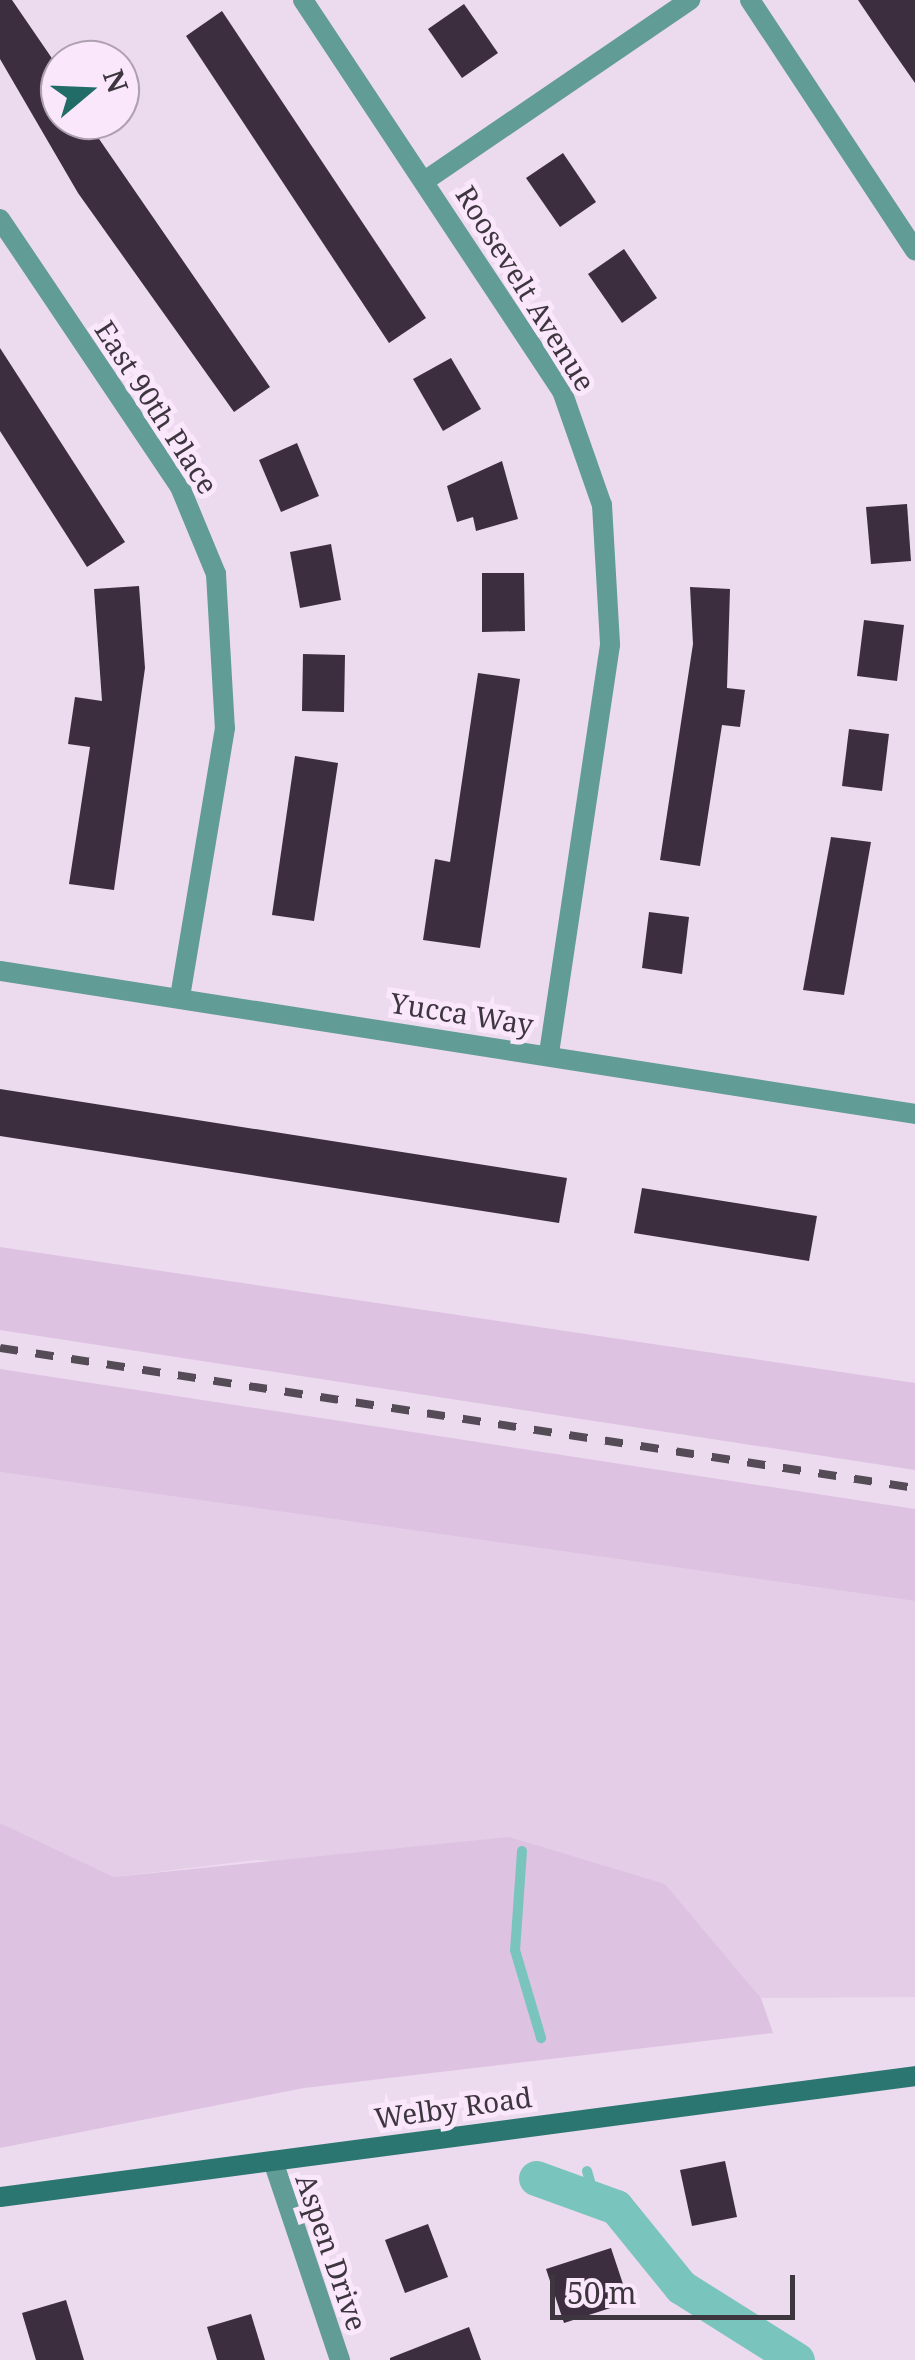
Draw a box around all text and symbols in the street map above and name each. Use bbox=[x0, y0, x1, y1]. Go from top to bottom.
north arrow bbox=[40, 40, 140, 140]
text: N bbox=[95, 64, 138, 98]
street label: Roosevelt Avenue bbox=[449, 179, 603, 397]
street label: East 90th Place bbox=[89, 314, 225, 500]
street label: Yucca Way bbox=[388, 985, 536, 1041]
street label: Welby Road bbox=[372, 2079, 534, 2135]
street label: Aspen Drive bbox=[289, 2169, 375, 2335]
scale bar bbox=[555, 2255, 800, 2317]
text: 50 m bbox=[567, 2272, 637, 2313]

